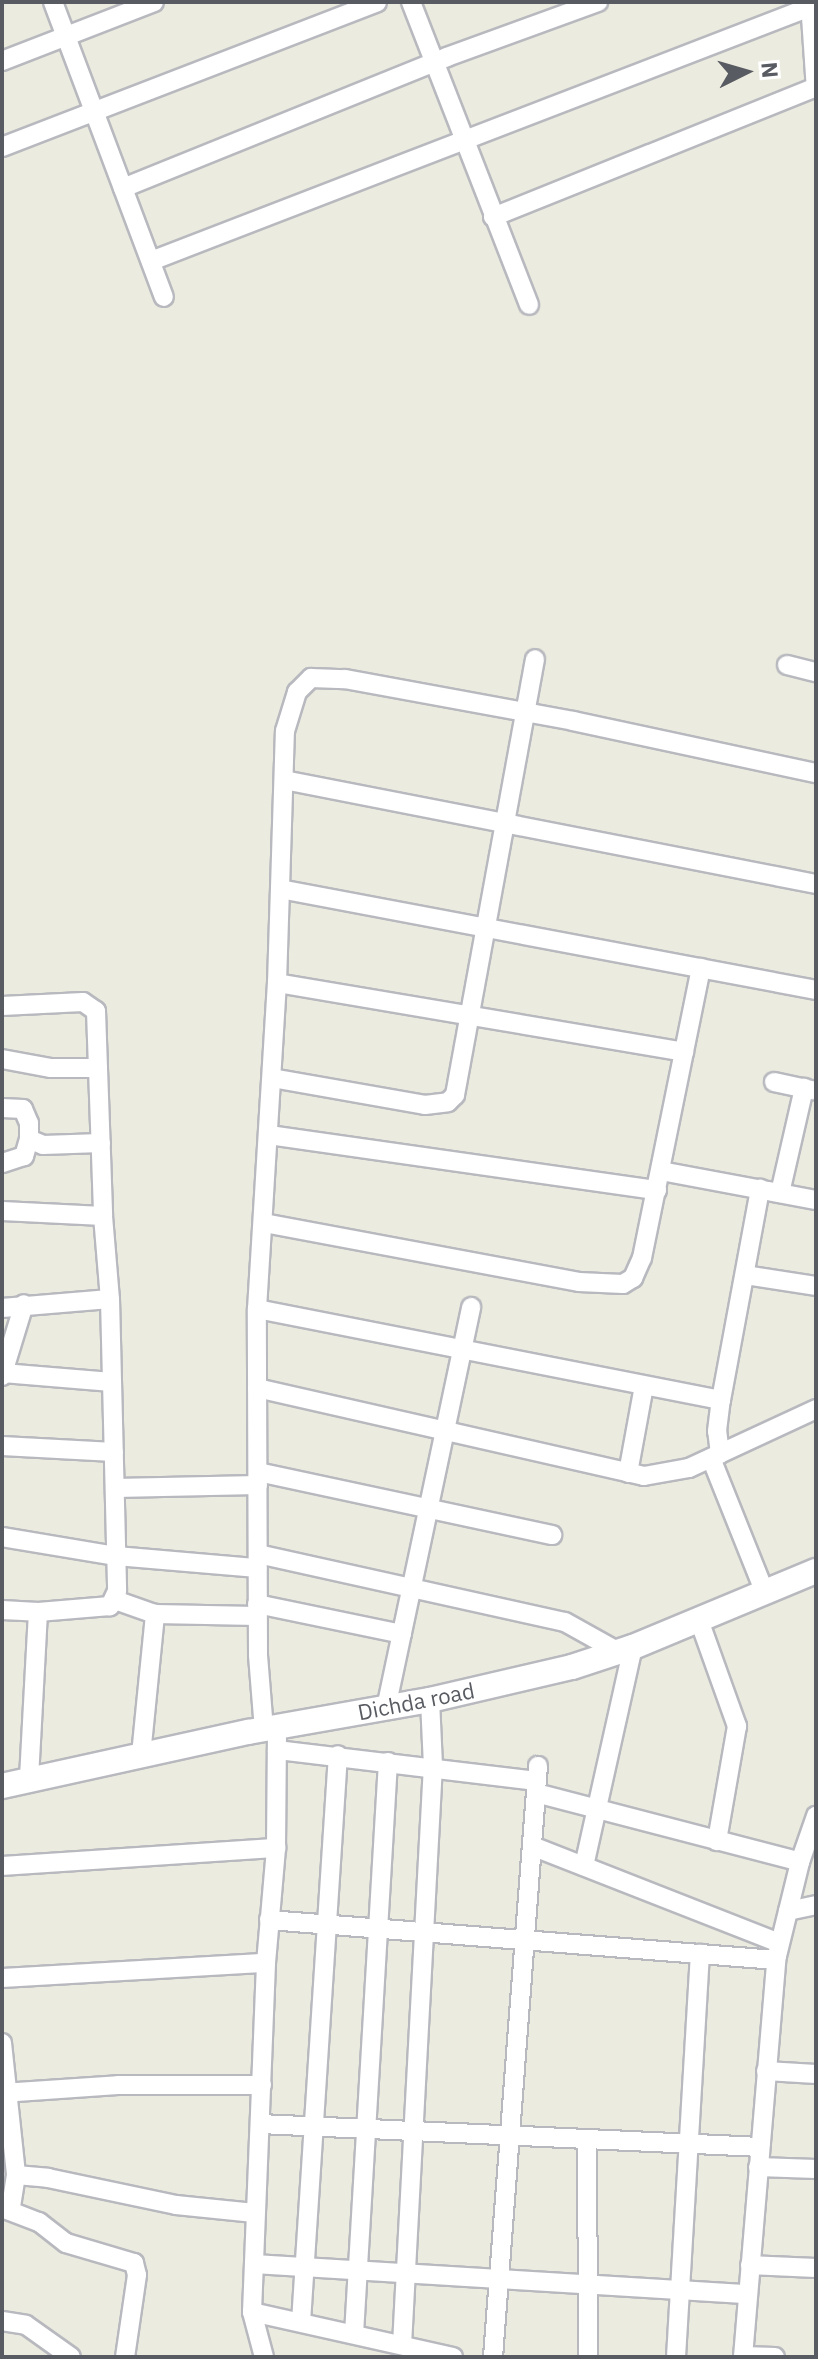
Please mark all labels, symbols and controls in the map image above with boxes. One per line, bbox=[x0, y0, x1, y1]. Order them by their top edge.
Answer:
north arrow bbox=[706, 32, 786, 112]
text: N bbox=[755, 61, 786, 79]
street label: Dichda road bbox=[355, 1677, 477, 1725]

